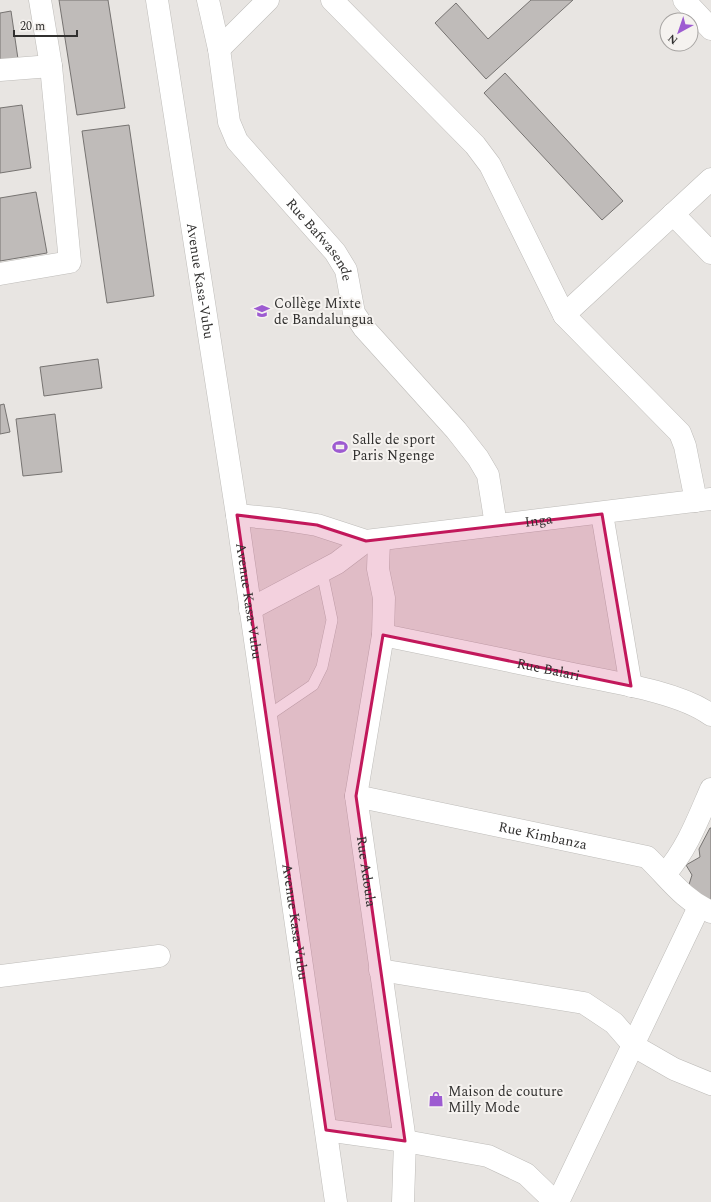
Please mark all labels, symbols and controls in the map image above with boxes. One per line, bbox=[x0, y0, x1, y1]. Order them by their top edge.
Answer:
scale bar bbox=[14, 12, 77, 38]
north arrow bbox=[659, 12, 699, 52]
text: 20 m bbox=[20, 17, 45, 36]
text: N bbox=[664, 30, 682, 49]
street label: Rue Bafwasende bbox=[281, 194, 358, 283]
street label: Avenue Kasa-Vubu bbox=[181, 221, 220, 340]
place label: Collège Mixte de Bandalungua bbox=[274, 293, 373, 330]
school or university icon: Collège Mixte de Bandalungua bbox=[253, 302, 271, 320]
place label: Salle de sport Paris Ngenge bbox=[352, 429, 435, 466]
sports icon: Salle de sport Paris Ngenge bbox=[331, 438, 349, 456]
street label: Inga bbox=[523, 508, 554, 533]
street label: Avenue Kasa-Vubu bbox=[230, 541, 268, 661]
street label: Rue Balari bbox=[515, 653, 582, 686]
street label: Rue Kimbanza bbox=[497, 816, 589, 855]
street label: Rue Adoula bbox=[351, 834, 382, 909]
street label: Avenue Kasa-Vubu bbox=[276, 862, 314, 981]
place label: Maison de couture Milly Mode bbox=[448, 1081, 563, 1118]
shop icon: Maison de couture Milly Mode bbox=[427, 1090, 445, 1108]

